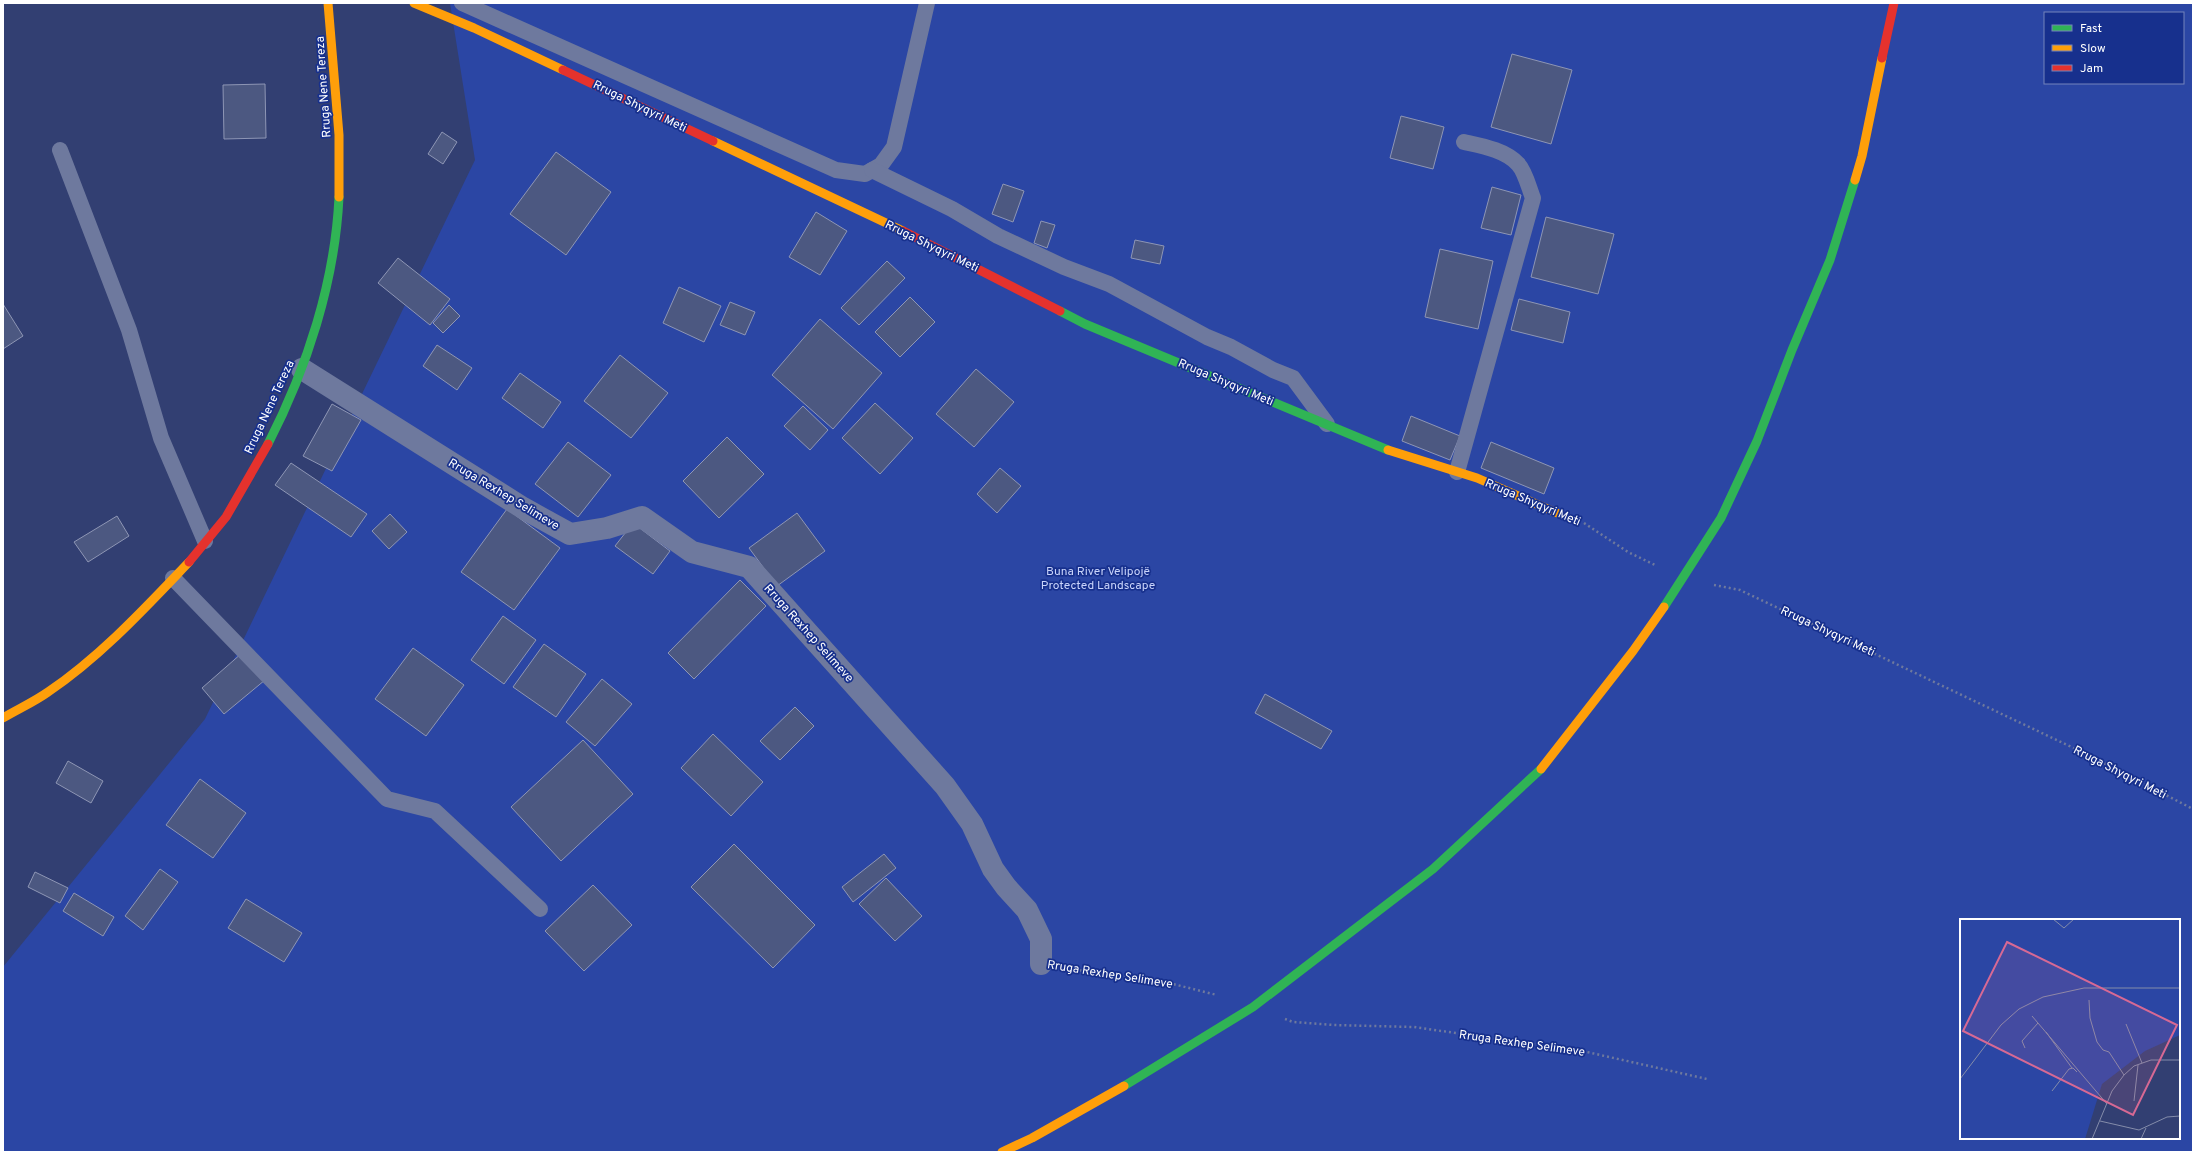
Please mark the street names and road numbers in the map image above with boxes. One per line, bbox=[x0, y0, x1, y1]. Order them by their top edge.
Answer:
street label: Rruga Nene Tereza bbox=[312, 36, 336, 138]
street label: Rruga Shyqyri Meti bbox=[590, 77, 689, 137]
street label: Rruga Shyqyri Meti bbox=[882, 217, 981, 277]
street label: Rruga Shyqyri Meti bbox=[1175, 356, 1276, 410]
street label: Rruga Nene Tereza bbox=[241, 358, 299, 457]
street label: Rruga Rexhep Selimeve bbox=[445, 455, 562, 534]
street label: Rruga Shyqyri Meti bbox=[1482, 476, 1583, 530]
street label: Rruga Rexhep Selimeve bbox=[760, 581, 857, 686]
street label: Rruga Shyqyri Meti bbox=[1778, 603, 1877, 661]
street label: Rruga Shyqyri Meti bbox=[2070, 742, 2169, 803]
street label: Rruga Rexhep Selimeve bbox=[1046, 957, 1174, 993]
street label: Rruga Rexhep Selimeve bbox=[1458, 1027, 1586, 1061]

